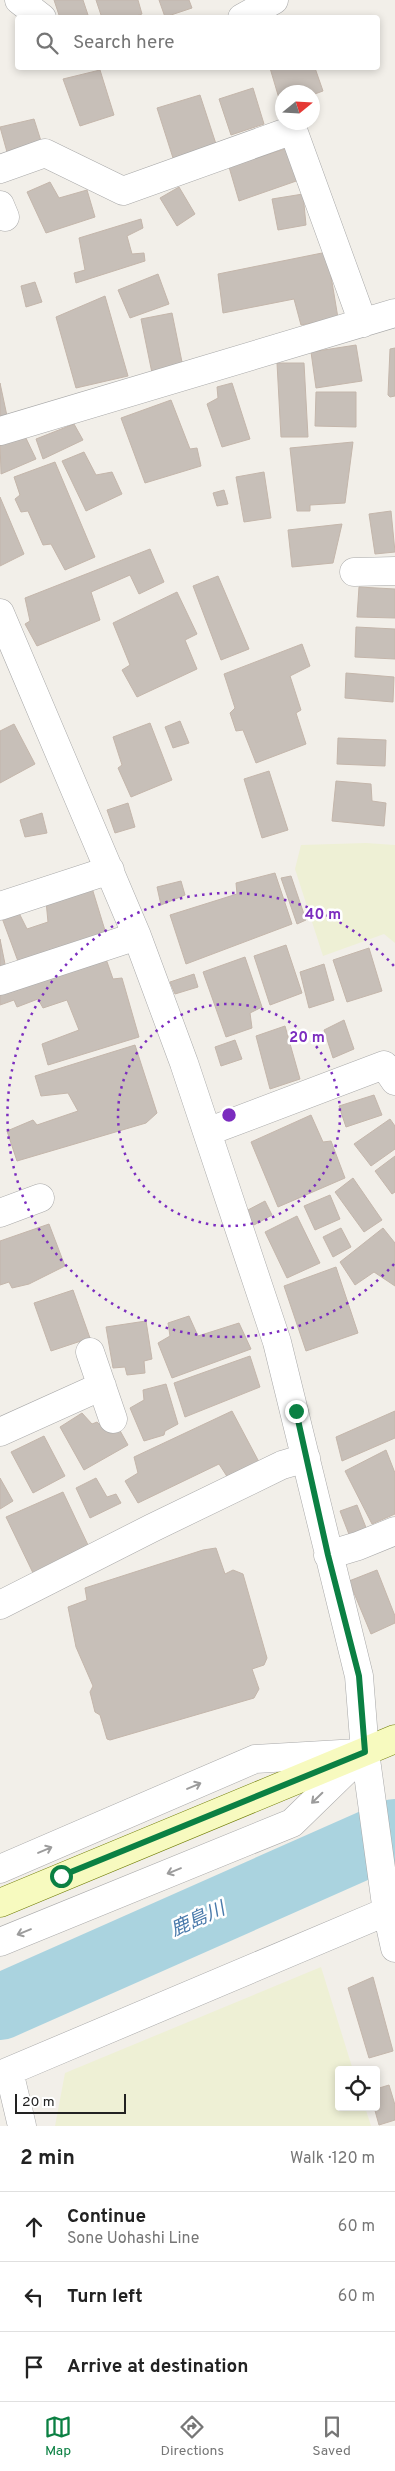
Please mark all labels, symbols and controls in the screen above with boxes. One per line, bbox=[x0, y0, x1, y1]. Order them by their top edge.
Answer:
search box bbox=[15, 15, 380, 70]
icon: search bbox=[33, 29, 61, 57]
text: Search here bbox=[73, 31, 175, 55]
north arrow bbox=[275, 85, 320, 130]
text: 40 m bbox=[305, 906, 341, 925]
text: 20 m bbox=[289, 1029, 325, 1048]
centre of rings bbox=[220, 1106, 238, 1124]
route end bbox=[285, 1400, 308, 1423]
one-way arrow bbox=[186, 1780, 201, 1790]
one-way arrow bbox=[311, 1792, 323, 1804]
one-way arrow bbox=[37, 1844, 52, 1854]
route start bbox=[50, 1865, 73, 1888]
one-way arrow bbox=[167, 1867, 182, 1876]
water label: 鹿島川 bbox=[167, 1897, 231, 1943]
one-way arrow bbox=[17, 1928, 32, 1938]
map controls bbox=[335, 2066, 380, 2111]
button: locate bbox=[335, 2066, 380, 2111]
scale bar bbox=[15, 2091, 126, 2114]
text: 20 m bbox=[22, 2094, 55, 2111]
text: 2 min bbox=[20, 2145, 75, 2172]
text: Walk · 120 m bbox=[290, 2149, 375, 2169]
text: Continue bbox=[67, 2205, 146, 2229]
icon: ahead bbox=[20, 2213, 48, 2241]
text: 60 m bbox=[338, 2217, 375, 2237]
text: Sone Uohashi Line bbox=[67, 2229, 199, 2249]
icon: left bbox=[20, 2283, 48, 2311]
text: Turn left bbox=[67, 2285, 143, 2309]
text: 60 m bbox=[338, 2287, 375, 2307]
icon: arrive bbox=[20, 2353, 48, 2381]
text: Arrive at destination bbox=[67, 2355, 248, 2379]
tab: Map bbox=[44, 2413, 72, 2460]
tab: Directions bbox=[160, 2413, 224, 2460]
tab: Saved bbox=[312, 2413, 351, 2460]

